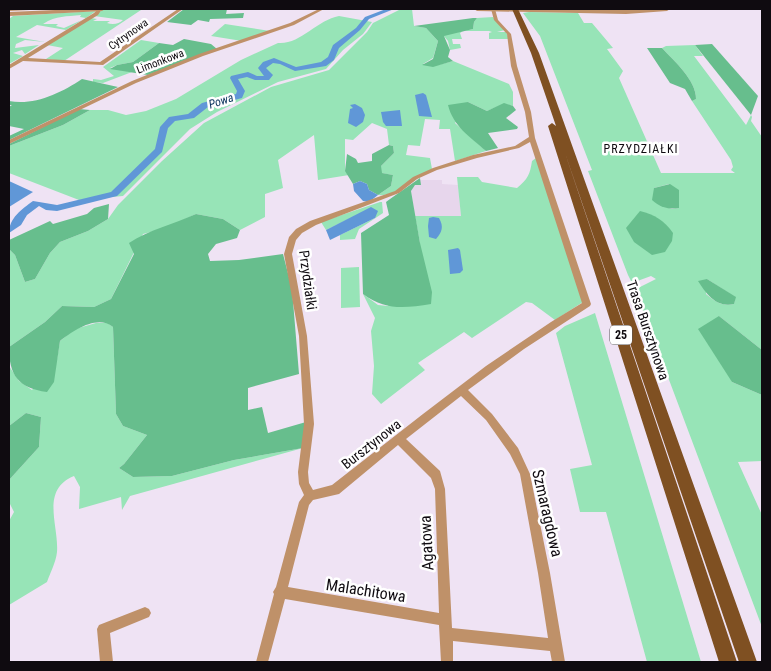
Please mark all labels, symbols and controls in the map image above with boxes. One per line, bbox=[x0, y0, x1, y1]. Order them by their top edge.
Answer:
street label: Cytrynowa bbox=[106, 16, 151, 53]
street label: Limonkowa bbox=[135, 46, 186, 76]
water label: Powa bbox=[207, 90, 235, 112]
district label: PRZYDZIAŁKI bbox=[604, 142, 678, 156]
street label: Przydziałki bbox=[296, 249, 320, 311]
street label: Trasa Bursztynowa bbox=[623, 278, 673, 382]
road number: 25 bbox=[610, 326, 632, 344]
street label: Bursztynowa bbox=[338, 416, 404, 472]
street label: Szmaragdowa bbox=[528, 468, 567, 559]
street label: Agatowa bbox=[416, 515, 437, 571]
street label: Malachitowa bbox=[325, 575, 407, 606]

